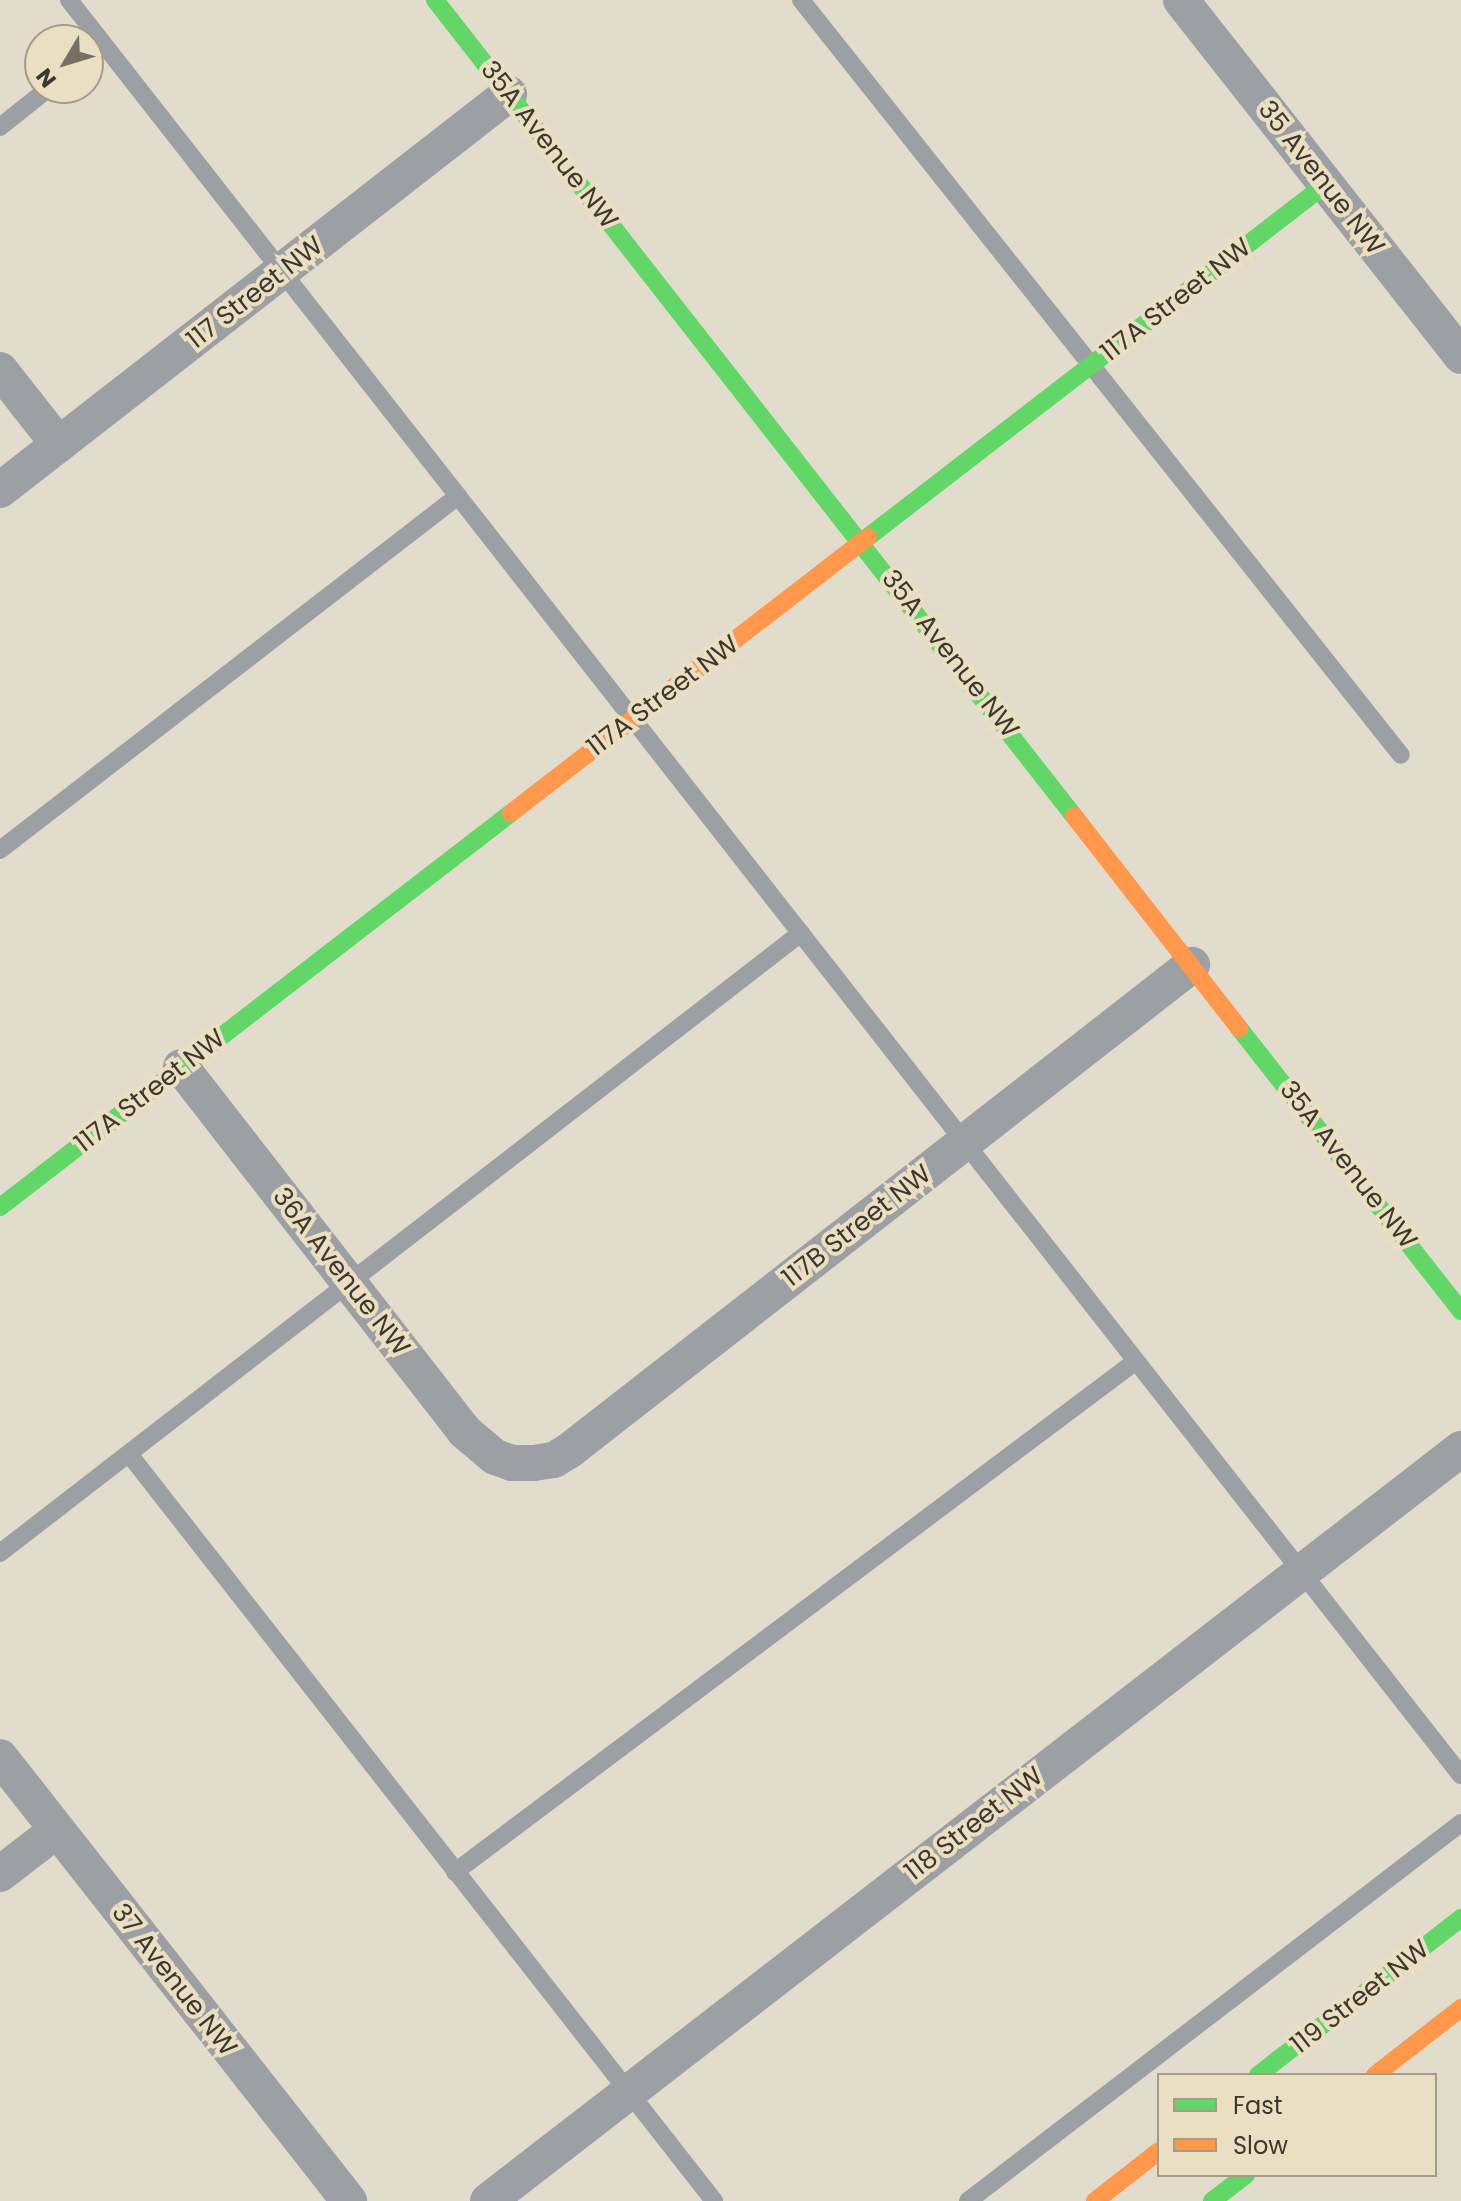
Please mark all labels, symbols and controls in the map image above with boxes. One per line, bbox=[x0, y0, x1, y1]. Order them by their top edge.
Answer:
north arrow bbox=[24, 24, 104, 104]
street label: 35A Avenue NW bbox=[474, 55, 624, 235]
text: N bbox=[29, 62, 64, 94]
street label: 35 Avenue NW bbox=[1251, 95, 1391, 261]
street label: 117 Street NW bbox=[181, 230, 329, 356]
street label: 117A Street NW bbox=[1095, 232, 1257, 368]
street label: 35A Avenue NW bbox=[875, 564, 1025, 744]
street label: 117A Street NW bbox=[581, 629, 745, 763]
street label: 117A Street NW bbox=[69, 1023, 231, 1159]
street label: 35A Avenue NW bbox=[1273, 1075, 1423, 1255]
street label: 117B Street NW bbox=[776, 1158, 938, 1294]
street label: 36A Avenue NW bbox=[266, 1182, 416, 1362]
street label: 118 Street NW bbox=[899, 1760, 1049, 1888]
street label: 37 Avenue NW bbox=[105, 1898, 243, 2062]
street label: 119 Street NW bbox=[1285, 1933, 1435, 2061]
legend bbox=[1157, 2073, 1437, 2177]
text: Fast bbox=[1233, 2089, 1283, 2122]
text: Slow bbox=[1233, 2129, 1288, 2162]

